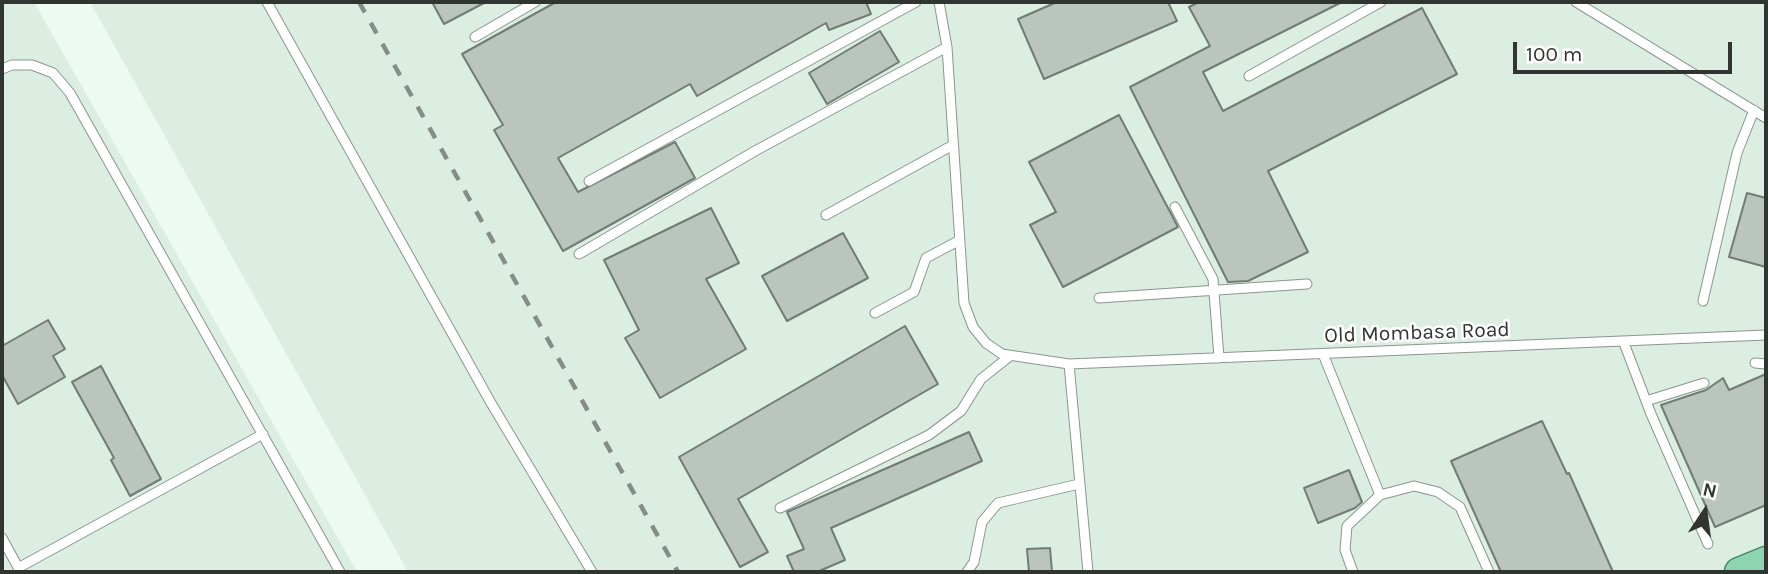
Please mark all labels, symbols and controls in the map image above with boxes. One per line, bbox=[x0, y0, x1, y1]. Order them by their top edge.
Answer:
scale bar bbox=[1516, 28, 1735, 72]
text: 100 m bbox=[1526, 42, 1583, 66]
street label: Old Mombasa Road bbox=[1324, 317, 1510, 349]
north arrow bbox=[1670, 476, 1740, 546]
text: N bbox=[1701, 478, 1719, 503]

